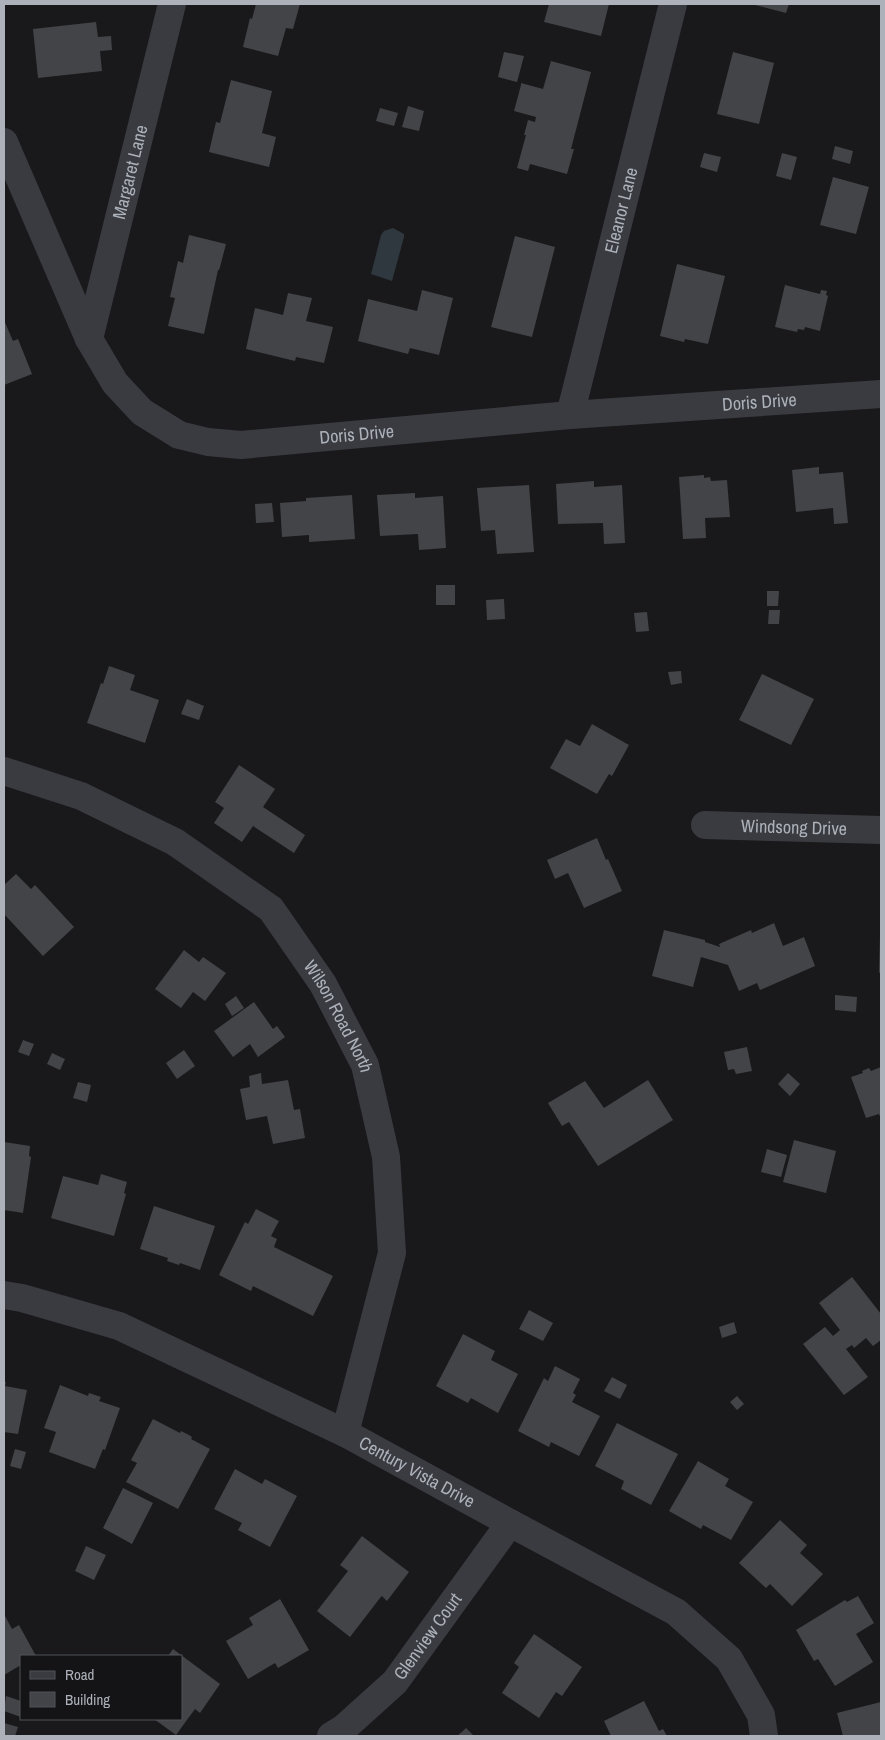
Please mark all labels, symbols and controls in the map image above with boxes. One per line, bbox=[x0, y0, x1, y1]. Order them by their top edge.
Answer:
street label: Margaret Lane bbox=[106, 122, 154, 222]
street label: Eleanor Lane bbox=[598, 165, 644, 256]
street label: Doris Drive bbox=[721, 387, 797, 417]
street label: Doris Drive bbox=[318, 418, 395, 450]
street label: Windsong Drive bbox=[741, 813, 847, 841]
street label: Wilson Road North bbox=[298, 955, 379, 1075]
street label: Century Vista Drive bbox=[355, 1430, 479, 1513]
street label: Glenview Court bbox=[387, 1588, 467, 1685]
legend bbox=[20, 1655, 182, 1720]
text: Road bbox=[65, 1664, 94, 1685]
text: Building bbox=[65, 1689, 110, 1710]

